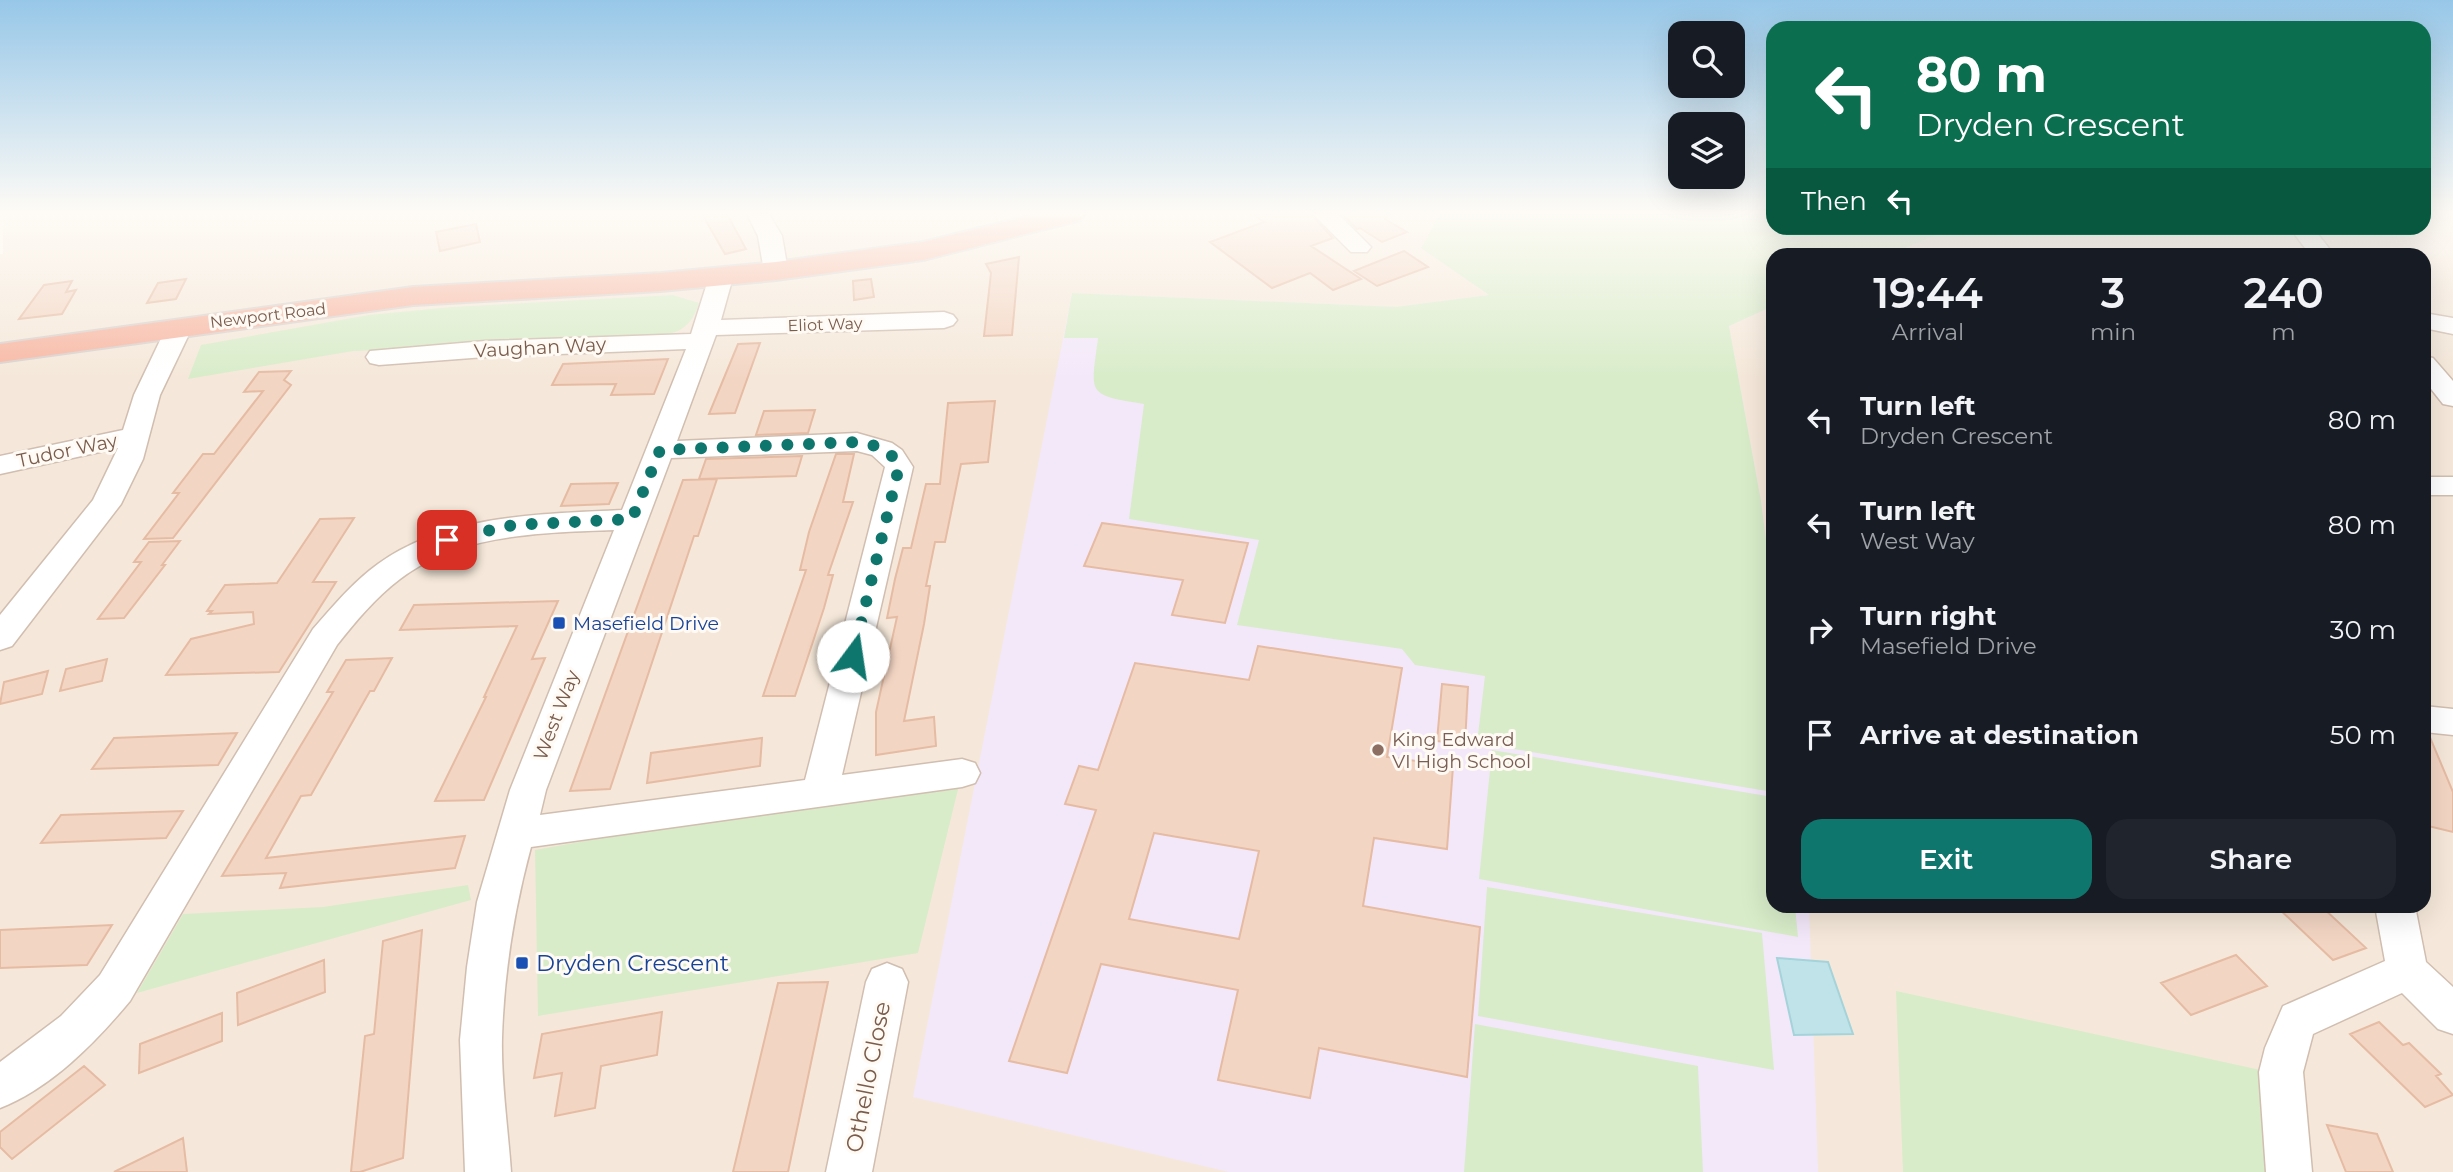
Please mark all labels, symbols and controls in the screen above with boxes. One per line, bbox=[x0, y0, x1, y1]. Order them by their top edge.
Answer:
map controls bbox=[1668, 21, 1745, 189]
button: search bbox=[1668, 21, 1745, 98]
text: 80 m bbox=[1916, 45, 2047, 104]
icon: left bbox=[1801, 49, 1892, 140]
text: Dryden Crescent bbox=[1916, 105, 2185, 144]
button: layers bbox=[1668, 112, 1745, 189]
icon: left bbox=[1881, 182, 1919, 220]
text: Then bbox=[1801, 185, 1867, 217]
text: 19:44 bbox=[1873, 267, 1983, 319]
text: 3 bbox=[2101, 267, 2125, 319]
text: 240 bbox=[2243, 267, 2324, 319]
street label: Newport Road bbox=[209, 299, 327, 332]
street label: Eliot Way bbox=[787, 314, 863, 335]
text: Arrival bbox=[1892, 318, 1964, 346]
text: min bbox=[2090, 318, 2136, 346]
text: m bbox=[2271, 318, 2296, 346]
street label: Vaughan Way bbox=[473, 333, 607, 362]
text: Turn left bbox=[1860, 390, 1976, 422]
icon: left bbox=[1801, 401, 1839, 439]
text: 80 m bbox=[2328, 404, 2396, 436]
text: Dryden Crescent bbox=[1860, 422, 2053, 450]
street label: Tudor Way bbox=[15, 428, 120, 472]
text: Turn left bbox=[1860, 495, 1976, 527]
icon: left bbox=[1801, 506, 1839, 544]
text: 80 m bbox=[2328, 509, 2396, 541]
pin bbox=[417, 510, 477, 570]
icon: arrive bbox=[428, 521, 466, 559]
text: West Way bbox=[1860, 527, 1975, 555]
text: Turn right bbox=[1860, 600, 1996, 632]
icon: right bbox=[1801, 611, 1839, 649]
place label: Masefield Drive bbox=[573, 612, 719, 635]
text: 30 m bbox=[2330, 614, 2396, 646]
marker: Masefield Drive bbox=[551, 615, 567, 631]
position arrow bbox=[816, 619, 890, 693]
text: Masefield Drive bbox=[1860, 632, 2037, 660]
street label: West Way bbox=[529, 666, 584, 764]
icon: arrive bbox=[1801, 716, 1839, 754]
text: Arrive at destination bbox=[1860, 719, 2139, 751]
text: 50 m bbox=[2330, 719, 2396, 751]
place label: King Edward VI High School bbox=[1392, 728, 1531, 773]
marker: King Edward VI High School bbox=[1370, 742, 1386, 758]
button: Exit bbox=[1801, 819, 2092, 899]
button: Share bbox=[2106, 819, 2396, 899]
place label: Dryden Crescent bbox=[536, 949, 729, 977]
marker: Dryden Crescent bbox=[514, 955, 530, 971]
street label: Othello Close bbox=[840, 999, 896, 1155]

